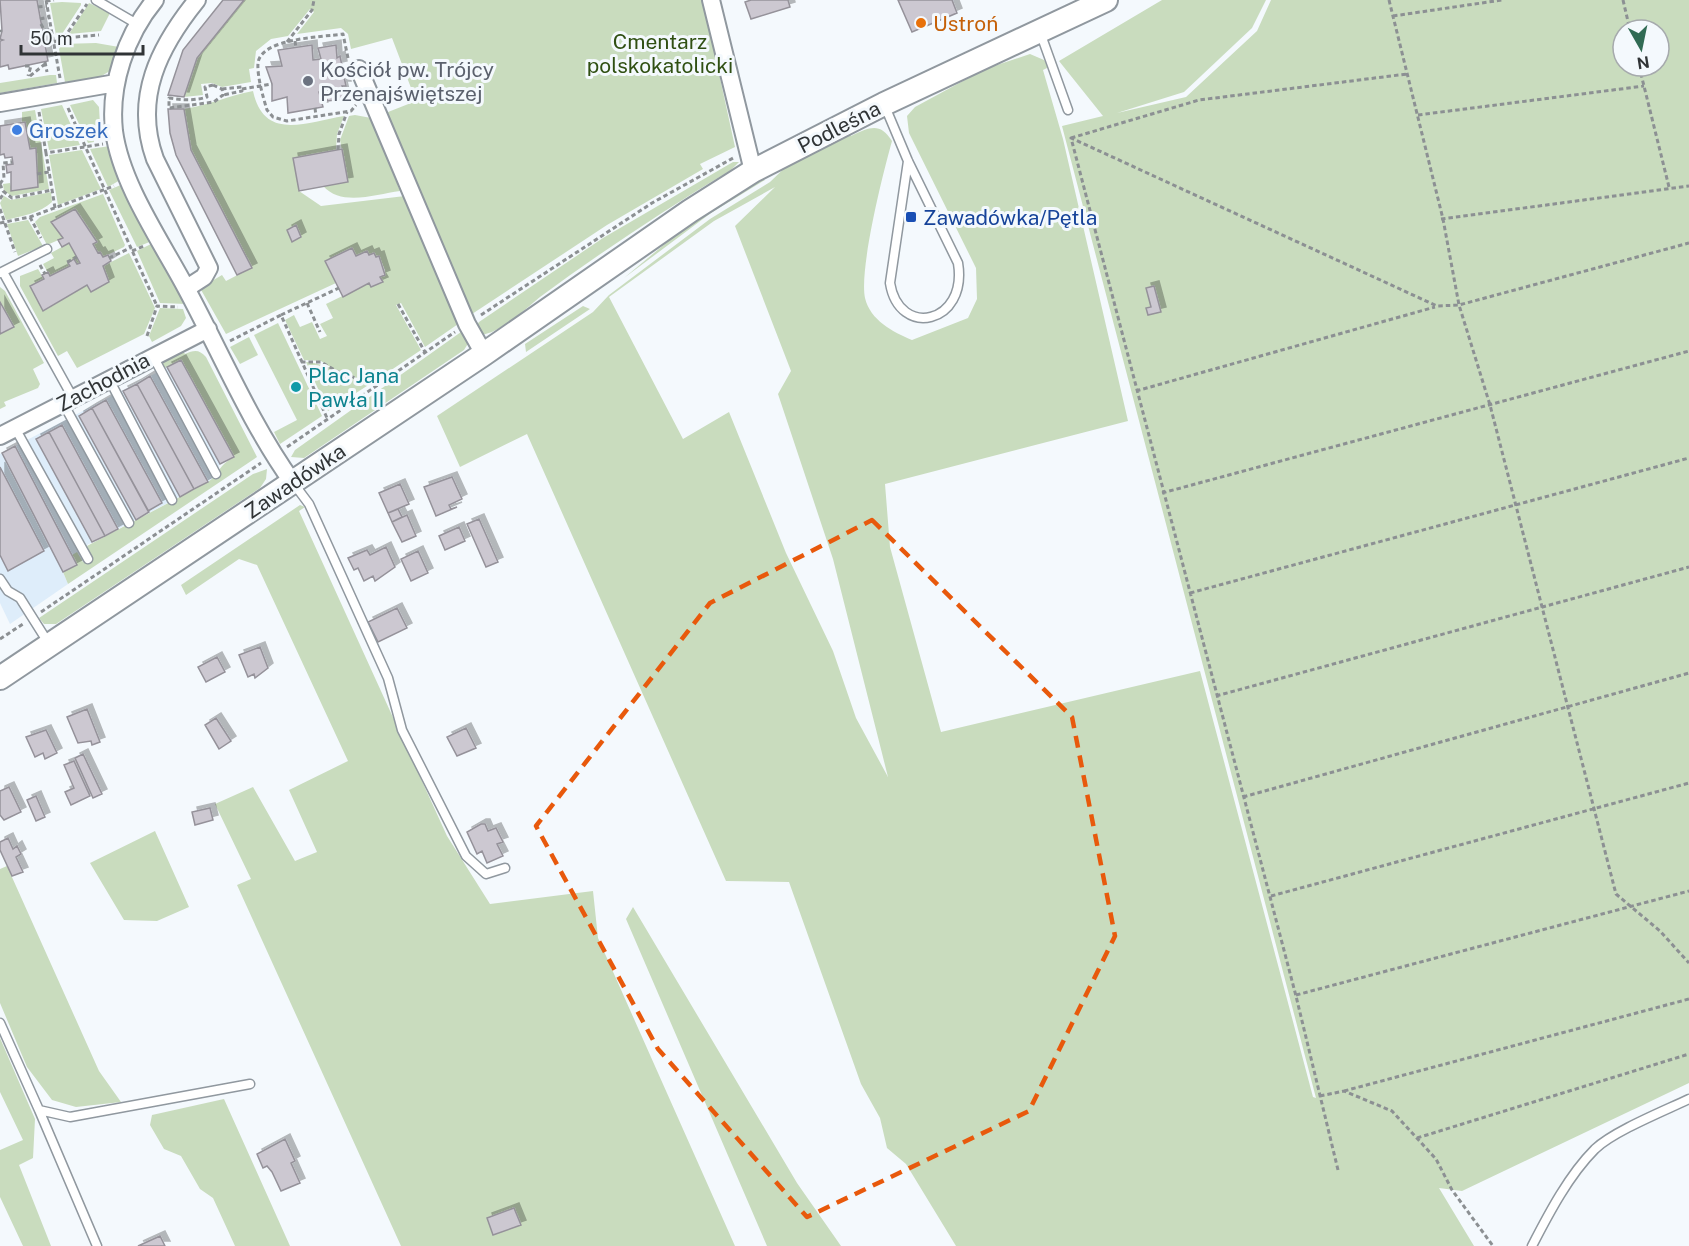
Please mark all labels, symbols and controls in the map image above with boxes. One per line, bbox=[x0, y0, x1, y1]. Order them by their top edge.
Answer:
place label: Ustroń bbox=[933, 11, 998, 36]
marker: Ustroń bbox=[914, 16, 928, 30]
scale bar bbox=[21, 18, 142, 56]
north arrow bbox=[1611, 18, 1671, 78]
text: 50 m bbox=[30, 28, 73, 49]
park label: Cmentarz polskokatolicki bbox=[587, 29, 733, 78]
text: N bbox=[1636, 52, 1651, 73]
place label: Kościół pw. Trójcy Przenajświętszej bbox=[320, 57, 494, 106]
marker: Kościół pw. Trójcy Przenajświętszej bbox=[301, 74, 315, 88]
street label: Podleśna bbox=[793, 95, 885, 159]
place label: Groszek bbox=[29, 118, 109, 143]
marker: Groszek bbox=[10, 123, 24, 137]
place label: Zawadówka/Pętla bbox=[923, 205, 1097, 230]
marker: Zawadówka/Pętla bbox=[904, 210, 918, 224]
street label: Zachodnia bbox=[52, 347, 154, 417]
place label: Plac Jana Pawła II bbox=[308, 363, 399, 412]
marker: Plac Jana Pawła II bbox=[289, 380, 303, 394]
street label: Zawadówka bbox=[240, 438, 350, 524]

